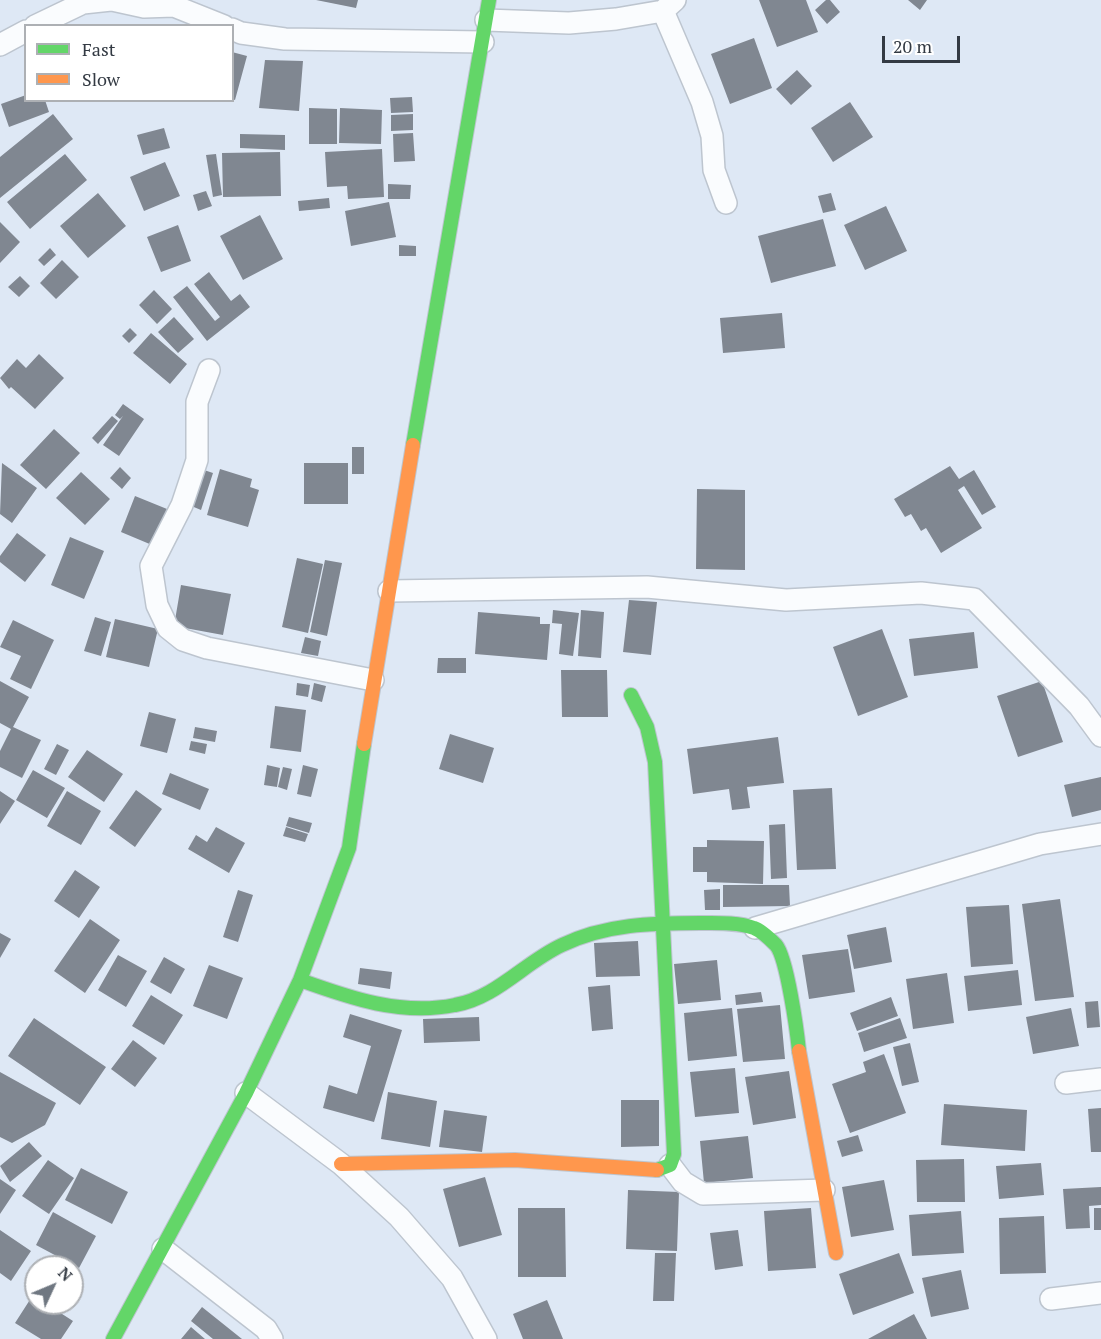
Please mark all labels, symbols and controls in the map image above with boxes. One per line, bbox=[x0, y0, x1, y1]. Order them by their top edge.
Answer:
legend bbox=[24, 24, 234, 102]
scale bar bbox=[885, 24, 963, 62]
text: 20 m bbox=[893, 34, 932, 58]
text: Fast bbox=[82, 37, 115, 61]
text: Slow bbox=[82, 67, 120, 91]
north arrow bbox=[24, 1255, 84, 1315]
text: N bbox=[53, 1262, 78, 1286]

